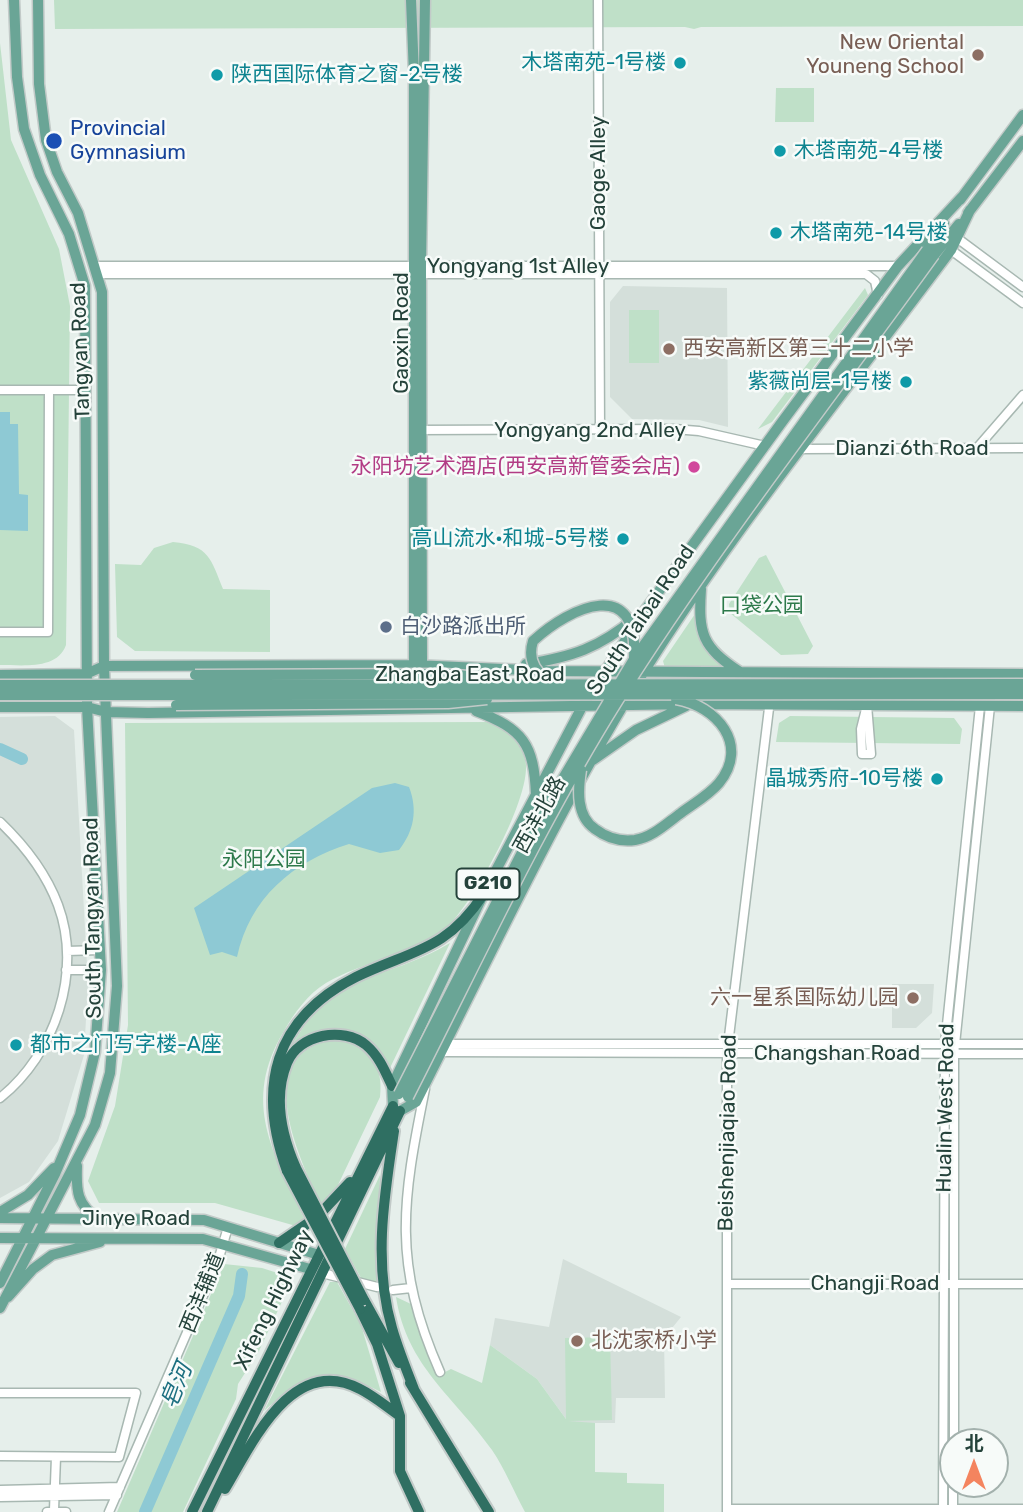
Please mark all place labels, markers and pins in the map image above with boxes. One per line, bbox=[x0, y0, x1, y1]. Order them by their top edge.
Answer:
place label: New Oriental Youneng School bbox=[806, 30, 964, 80]
marker: New Oriental Youneng School bbox=[970, 47, 986, 63]
place label: 木塔南苑-1号楼 bbox=[522, 50, 666, 76]
marker: 木塔南苑-1号楼 bbox=[672, 55, 688, 71]
place label: 陕西国际体育之窗-2号楼 bbox=[231, 62, 463, 88]
marker: 陕西国际体育之窗-2号楼 bbox=[209, 67, 225, 83]
place label: Provincial Gymnasium bbox=[70, 116, 186, 166]
marker: Provincial Gymnasium bbox=[44, 131, 64, 151]
place label: 木塔南苑-4号楼 bbox=[794, 138, 943, 164]
marker: 木塔南苑-4号楼 bbox=[772, 143, 788, 159]
place label: 木塔南苑-14号楼 bbox=[790, 220, 947, 246]
marker: 木塔南苑-14号楼 bbox=[768, 225, 784, 241]
place label: 西安高新区第三十二小学 bbox=[683, 336, 914, 362]
marker: 西安高新区第三十二小学 bbox=[661, 341, 677, 357]
place label: 紫薇尚层-1号楼 bbox=[748, 369, 892, 395]
marker: 紫薇尚层-1号楼 bbox=[898, 374, 914, 390]
place label: 永阳坊艺术酒店(西安高新管委会店) bbox=[351, 454, 680, 480]
marker: 永阳坊艺术酒店(西安高新管委会店) bbox=[686, 459, 702, 475]
place label: 高山流水·和城-5号楼 bbox=[412, 526, 609, 552]
marker: 高山流水·和城-5号楼 bbox=[615, 531, 631, 547]
place label: 白沙路派出所 bbox=[400, 614, 526, 640]
marker: 白沙路派出所 bbox=[378, 619, 394, 635]
place label: 晶城秀府-10号楼 bbox=[765, 766, 923, 792]
marker: 晶城秀府-10号楼 bbox=[929, 771, 945, 787]
place label: 六一星系国际幼儿园 bbox=[710, 985, 899, 1011]
marker: 六一星系国际幼儿园 bbox=[905, 990, 921, 1006]
place label: 都市之门写字楼-A座 bbox=[30, 1032, 222, 1058]
marker: 都市之门写字楼-A座 bbox=[8, 1037, 24, 1053]
place label: 北沈家桥小学 bbox=[591, 1328, 717, 1354]
marker: 北沈家桥小学 bbox=[569, 1333, 585, 1349]

